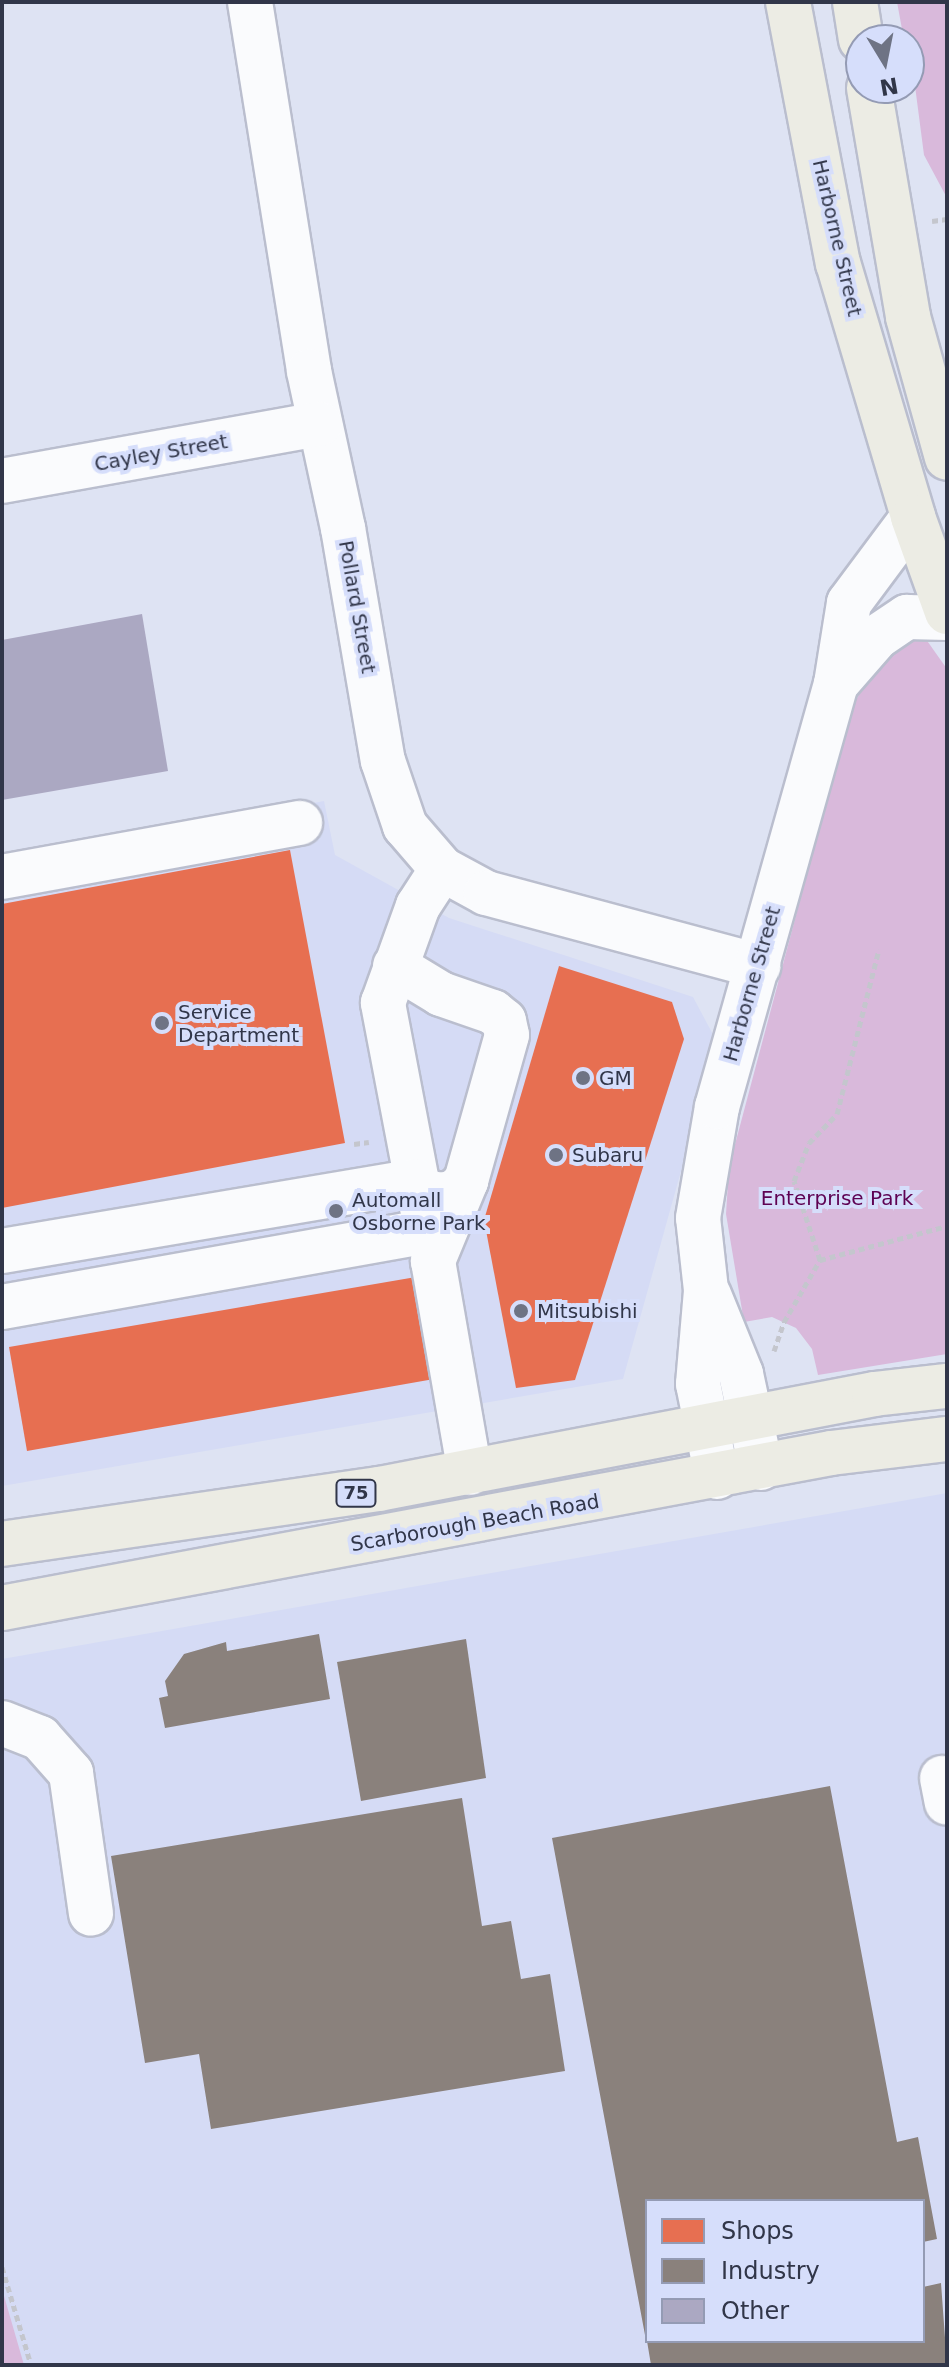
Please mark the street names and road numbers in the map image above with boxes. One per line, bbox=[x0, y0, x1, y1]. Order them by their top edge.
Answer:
street label: Harborne Street bbox=[807, 157, 867, 319]
street label: Cayley Street bbox=[92, 429, 230, 477]
street label: Pollard Street bbox=[333, 539, 381, 675]
street label: Harborne Street bbox=[718, 904, 786, 1064]
road number: 75 bbox=[334, 1479, 378, 1507]
street label: Scarborough Beach Road bbox=[349, 1489, 601, 1557]

